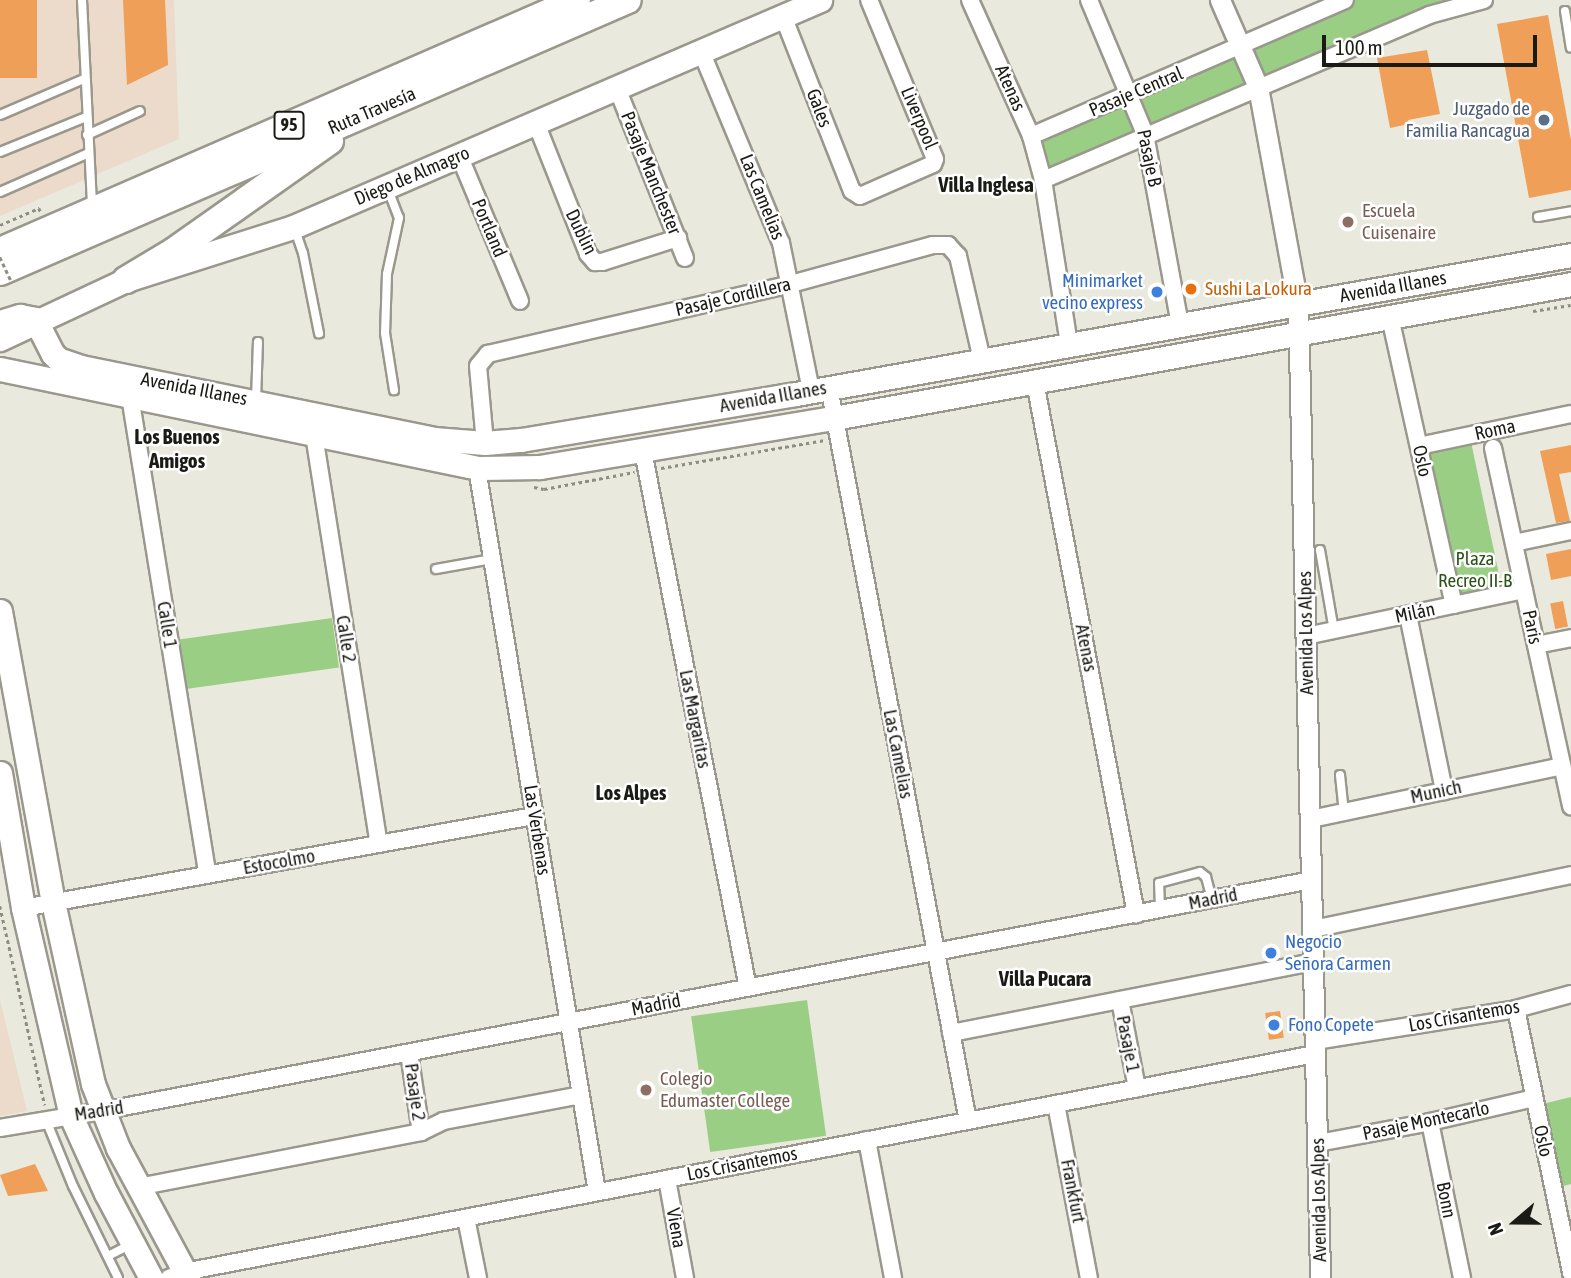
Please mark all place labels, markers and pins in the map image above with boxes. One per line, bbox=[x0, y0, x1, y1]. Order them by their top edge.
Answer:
place label: Juzgado de Familia Rancagua bbox=[1405, 98, 1530, 142]
marker: Juzgado de Familia Rancagua bbox=[1536, 112, 1552, 128]
place label: Escuela Cuisenaire bbox=[1362, 200, 1436, 244]
marker: Escuela Cuisenaire bbox=[1340, 214, 1356, 230]
place label: Minimarket vecino express bbox=[1042, 270, 1143, 314]
place label: Sushi La Lokura bbox=[1205, 278, 1312, 300]
marker: Sushi La Lokura bbox=[1183, 281, 1199, 297]
marker: Minimarket vecino express bbox=[1149, 284, 1165, 300]
place label: Negocio Señora Carmen bbox=[1285, 931, 1391, 975]
marker: Negocio Señora Carmen bbox=[1263, 945, 1279, 961]
place label: Fono Copete bbox=[1288, 1014, 1374, 1036]
marker: Fono Copete bbox=[1266, 1017, 1282, 1033]
place label: Colegio Edumaster College bbox=[660, 1068, 790, 1112]
marker: Colegio Edumaster College bbox=[638, 1082, 654, 1098]

